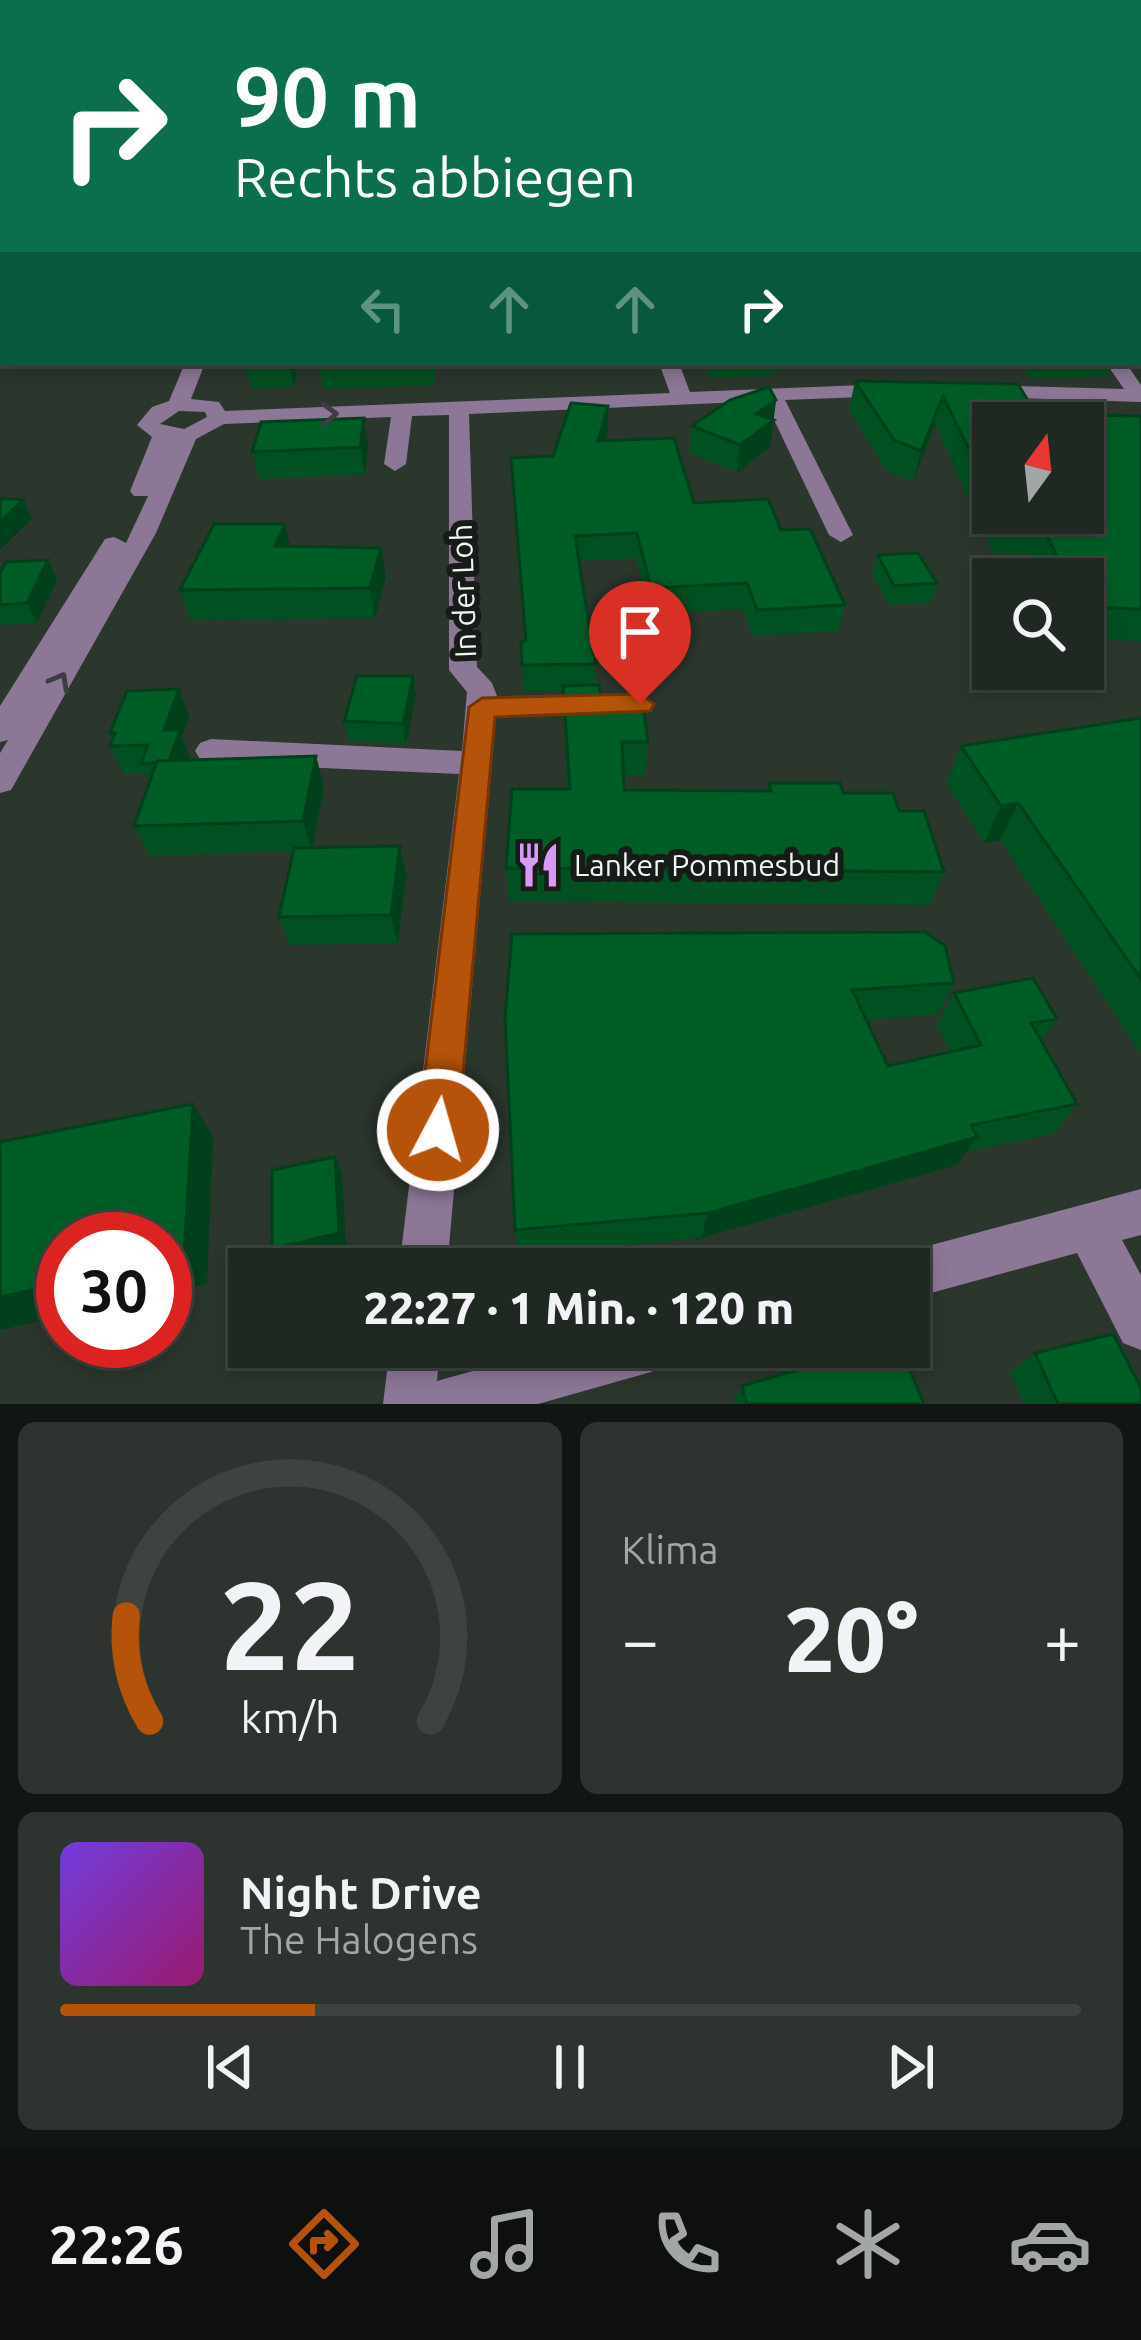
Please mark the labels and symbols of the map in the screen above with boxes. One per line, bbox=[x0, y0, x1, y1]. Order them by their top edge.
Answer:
one-way arrow bbox=[320, 401, 339, 427]
north arrow bbox=[972, 402, 1104, 534]
street label: In der Loh bbox=[444, 523, 482, 659]
pin bbox=[589, 581, 691, 704]
one-way arrow bbox=[46, 672, 69, 693]
restaurant icon: Lanker Pommesbud bbox=[513, 840, 563, 890]
place label: Lanker Pommesbud bbox=[574, 848, 840, 882]
position arrow bbox=[375, 1067, 501, 1193]
speed limit sign: 30 bbox=[36, 1212, 192, 1368]

